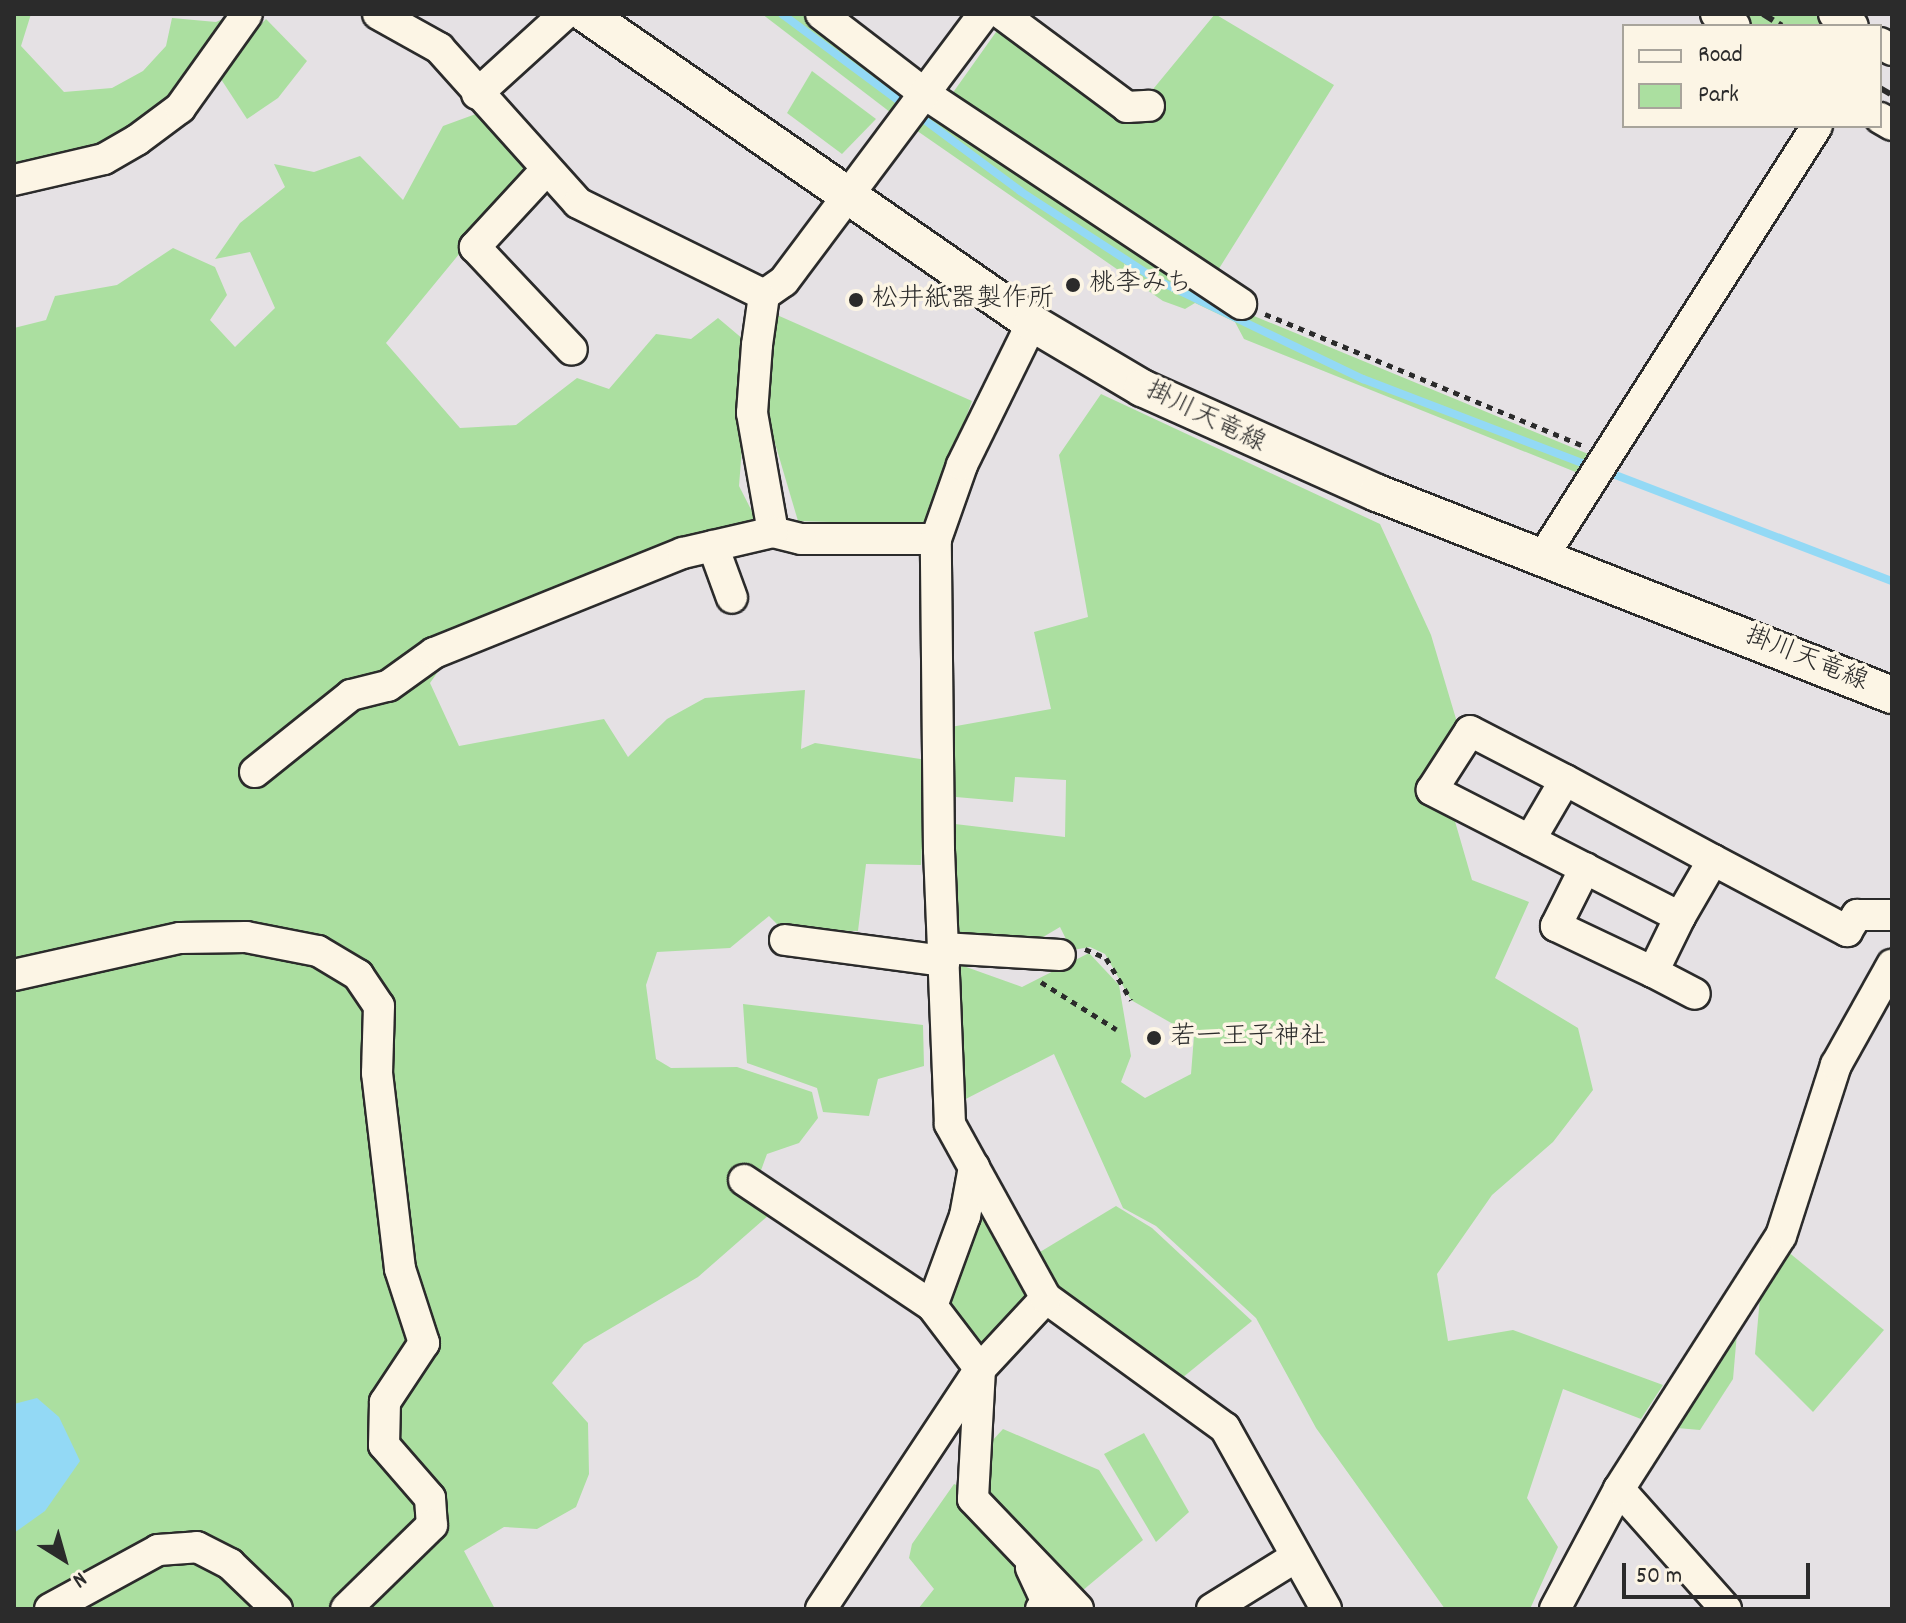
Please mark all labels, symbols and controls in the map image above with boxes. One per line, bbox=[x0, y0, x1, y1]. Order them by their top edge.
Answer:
legend bbox=[1622, 24, 1882, 128]
text: Road bbox=[1698, 39, 1743, 73]
text: Park bbox=[1698, 79, 1739, 113]
place label: 桃李みち bbox=[1089, 269, 1193, 301]
marker: 桃李みち bbox=[1064, 276, 1082, 294]
place label: 松井紙器製作所 bbox=[872, 284, 1054, 316]
marker: 松井紙器製作所 bbox=[847, 291, 865, 309]
street label: 掛川天竜線 bbox=[1140, 375, 1270, 461]
street label: 掛川天竜線 bbox=[1740, 621, 1872, 699]
place label: 若一王子神社 bbox=[1170, 1022, 1326, 1054]
marker: 若一王子神社 bbox=[1145, 1029, 1163, 1047]
north arrow bbox=[24, 1519, 104, 1599]
scale bar bbox=[1626, 1547, 1814, 1597]
text: 50 m bbox=[1636, 1560, 1682, 1594]
text: N bbox=[65, 1563, 92, 1594]

